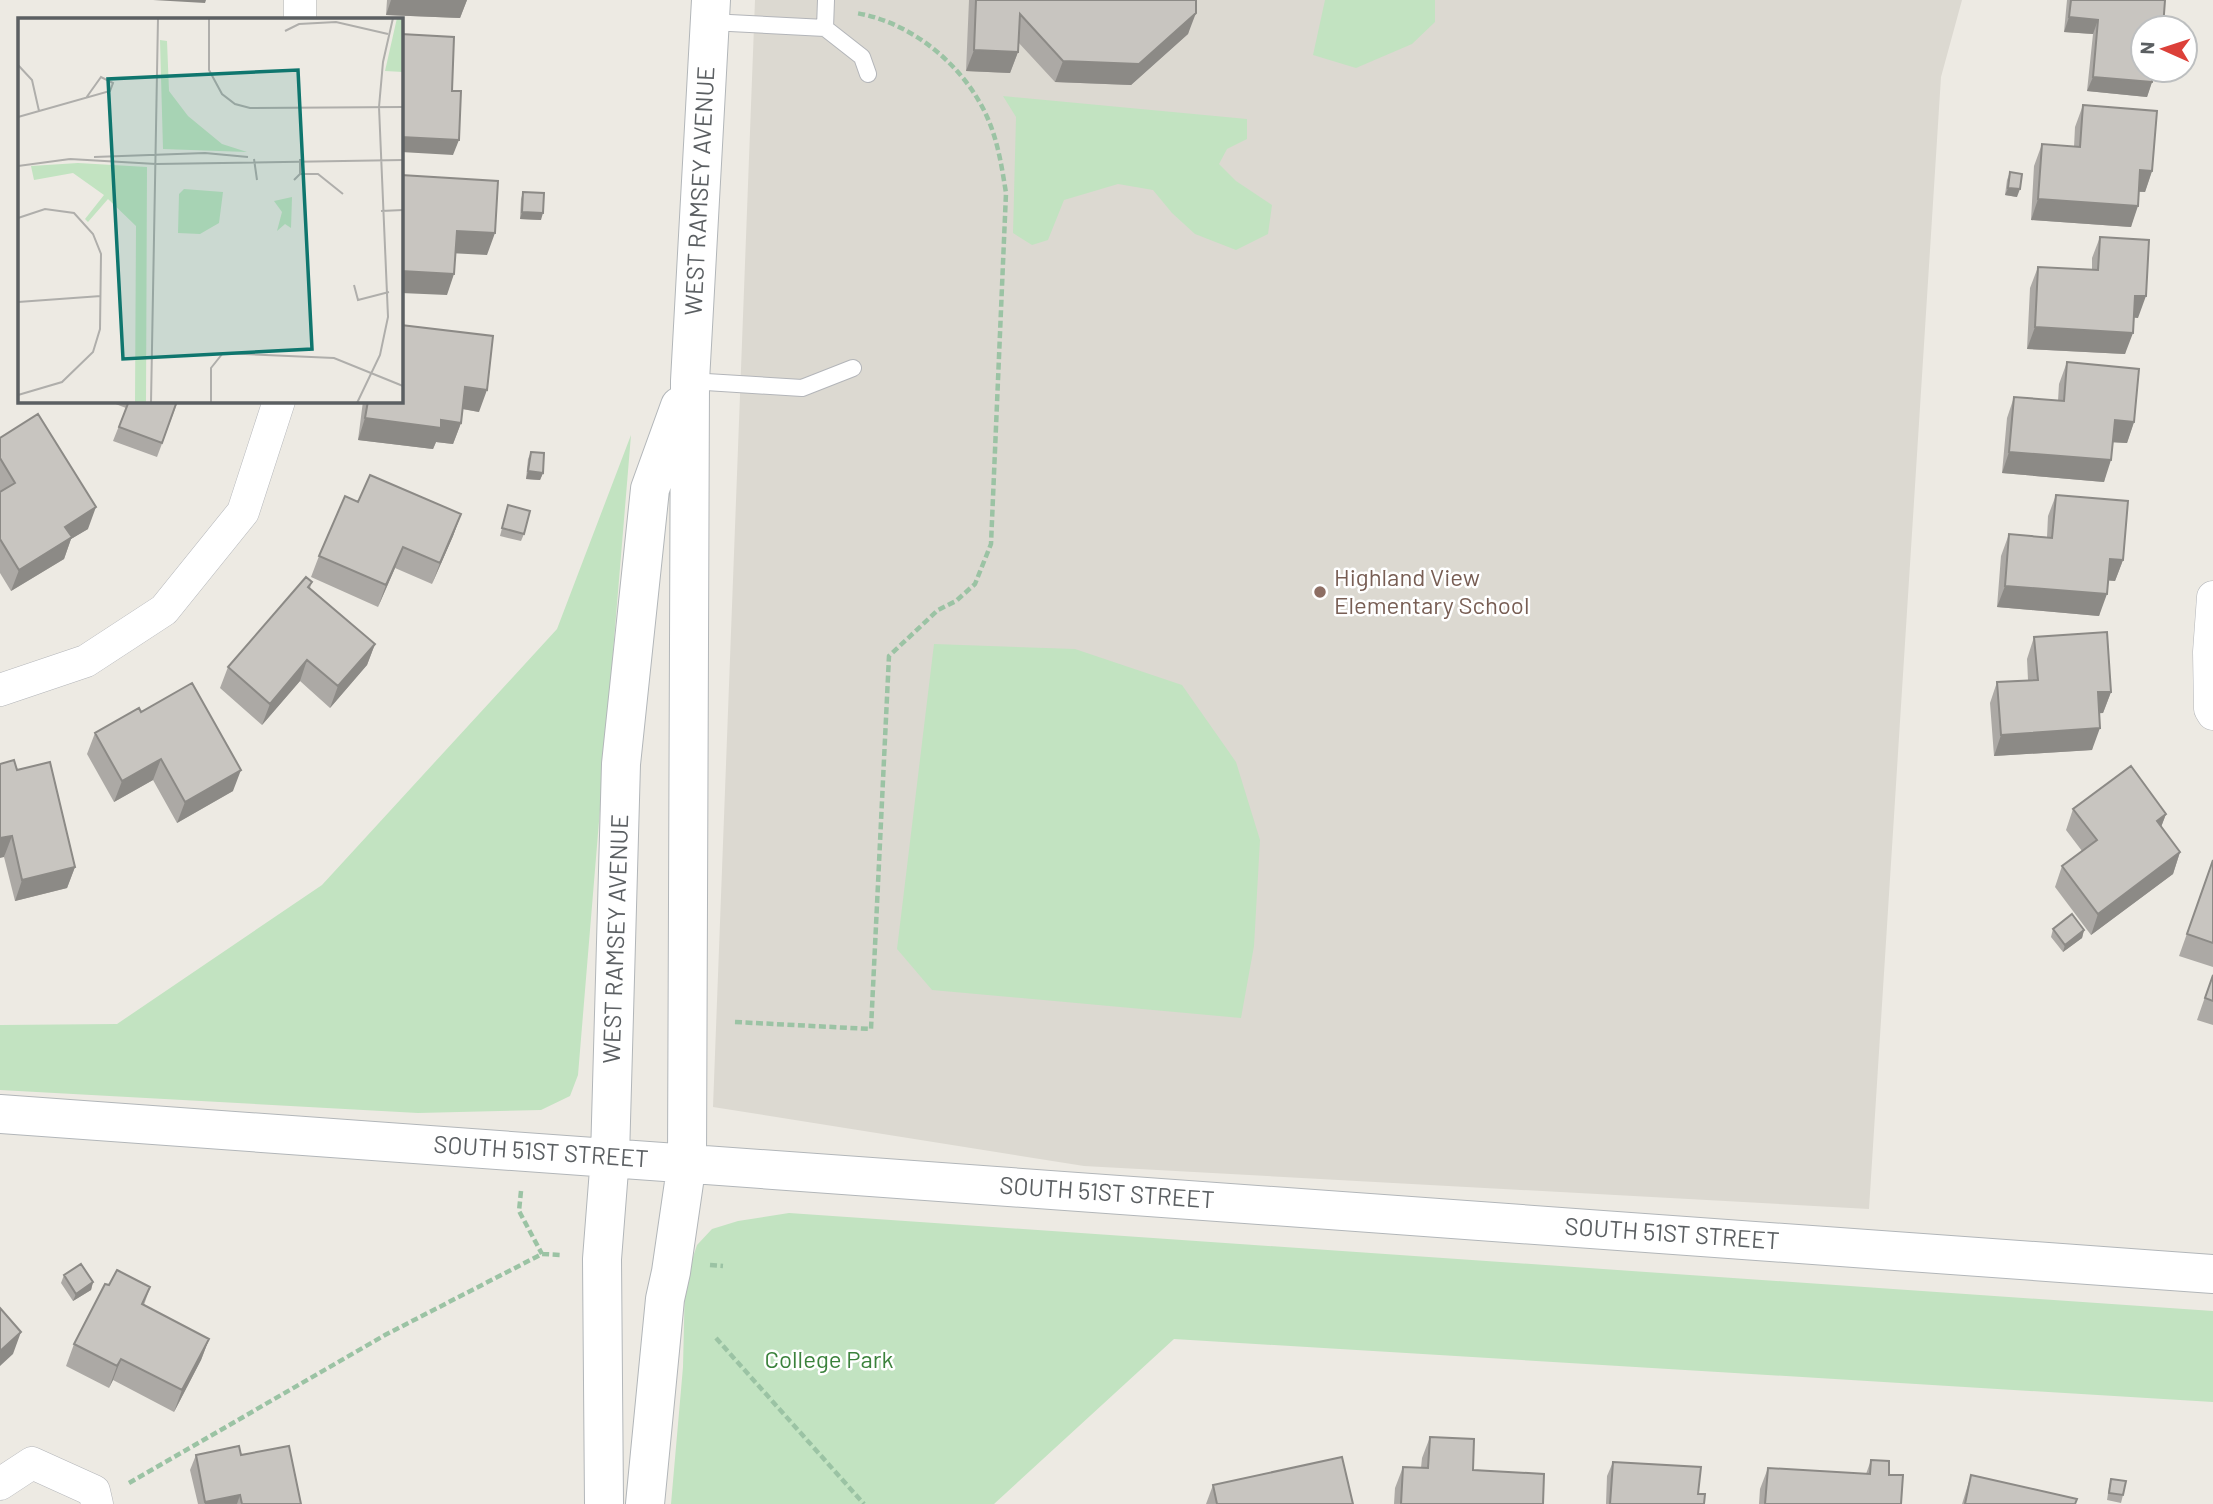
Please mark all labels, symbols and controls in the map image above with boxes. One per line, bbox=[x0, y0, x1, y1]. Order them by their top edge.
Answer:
north arrow bbox=[2129, 14, 2199, 84]
inset map bbox=[18, 18, 402, 402]
text: N bbox=[2135, 41, 2158, 55]
street label: WEST RAMSEY AVENUE bbox=[677, 66, 720, 316]
place label: Highland View Elementary School bbox=[1334, 562, 1529, 619]
marker: Highland View Elementary School bbox=[1312, 584, 1328, 600]
street label: WEST RAMSEY AVENUE bbox=[596, 814, 633, 1064]
street label: SOUTH 51ST STREET bbox=[433, 1129, 649, 1172]
street label: SOUTH 51ST STREET bbox=[999, 1170, 1215, 1213]
street label: SOUTH 51ST STREET bbox=[1564, 1211, 1780, 1254]
park label: College Park bbox=[764, 1344, 894, 1373]

